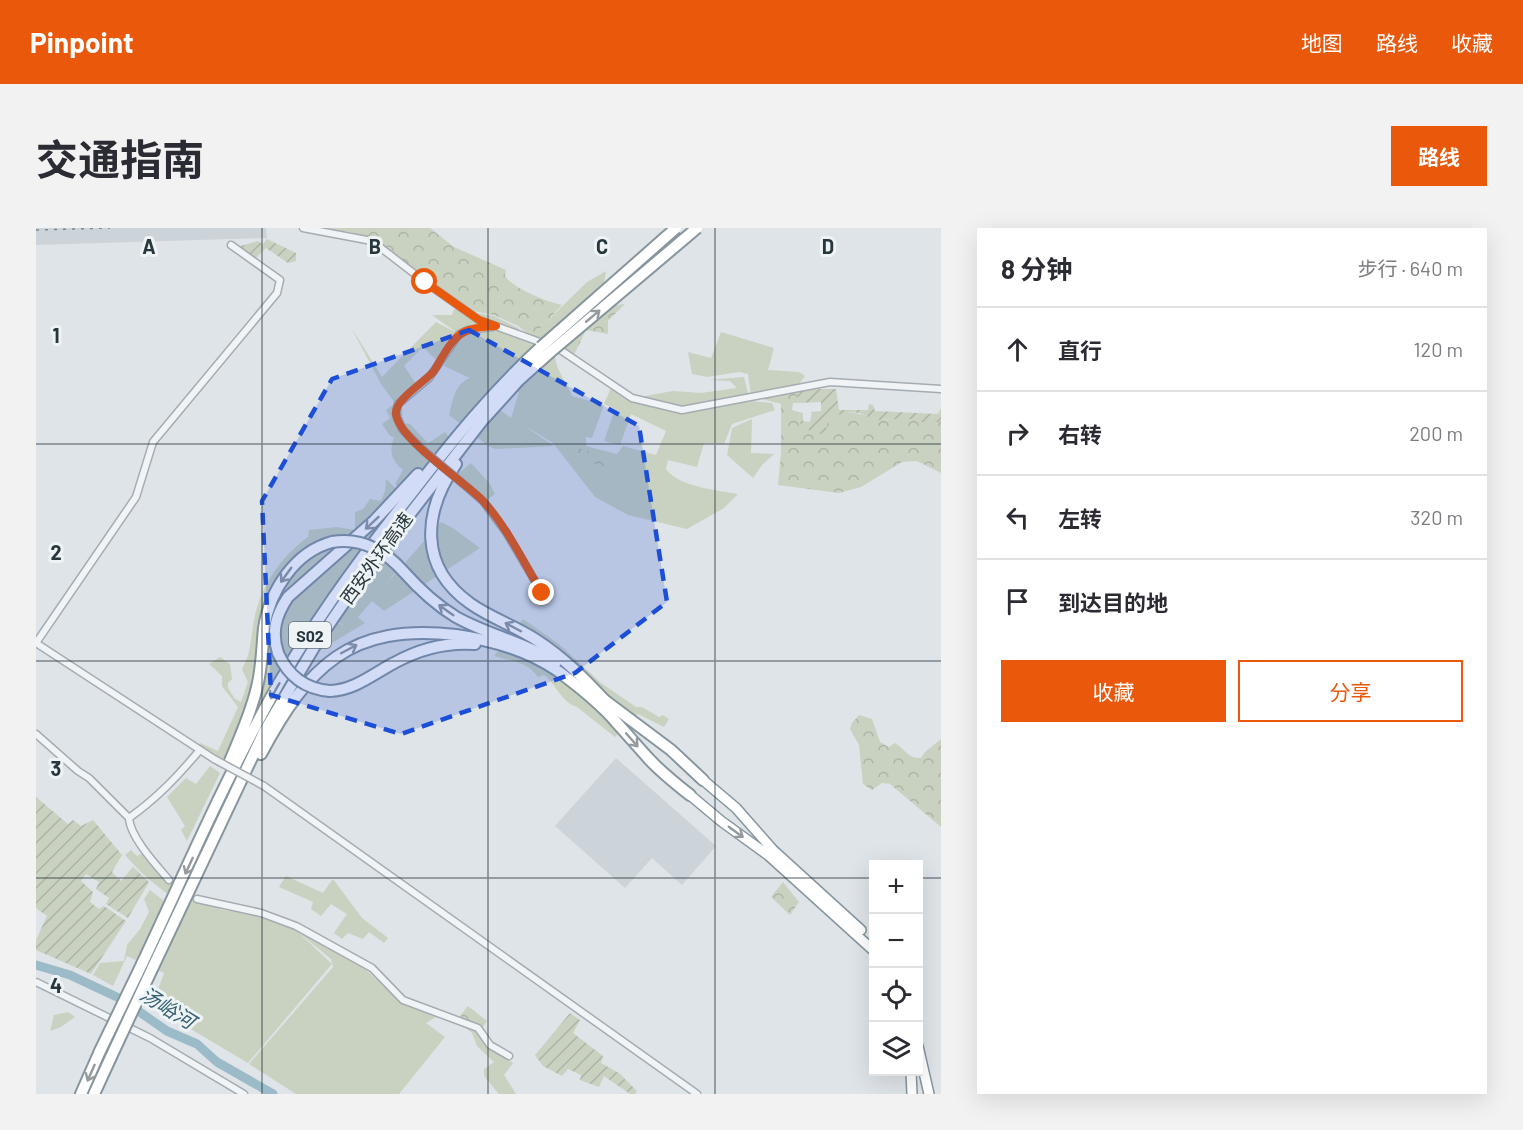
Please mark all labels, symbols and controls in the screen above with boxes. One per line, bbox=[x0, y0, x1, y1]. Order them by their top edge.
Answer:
text: Pinpoint bbox=[30, 25, 134, 59]
text: 地图 bbox=[1301, 30, 1343, 55]
text: 路线 bbox=[1376, 30, 1418, 55]
text: 收藏 bbox=[1451, 30, 1493, 55]
button: 路线 bbox=[1391, 126, 1487, 186]
text: 交通指南 bbox=[36, 133, 204, 183]
text: A bbox=[142, 234, 156, 258]
text: B bbox=[369, 234, 381, 258]
text: C bbox=[596, 234, 608, 258]
text: D bbox=[822, 234, 834, 258]
text: 8 分钟 bbox=[1001, 253, 1072, 284]
text: 步行 · 640 m bbox=[1358, 256, 1463, 280]
route start bbox=[411, 268, 437, 294]
one-way arrow bbox=[585, 309, 600, 323]
text: 1 bbox=[52, 323, 60, 347]
icon: ahead bbox=[1001, 333, 1034, 366]
text: 直行 bbox=[1058, 337, 1102, 363]
text: 120 m bbox=[1413, 337, 1463, 361]
icon: right bbox=[1001, 417, 1034, 450]
text: 右转 bbox=[1058, 421, 1102, 447]
text: 200 m bbox=[1409, 421, 1463, 445]
icon: left bbox=[1001, 501, 1034, 534]
text: 左转 bbox=[1058, 505, 1102, 531]
text: 320 m bbox=[1410, 505, 1463, 529]
street label: 西安外环高速 bbox=[335, 508, 417, 608]
one-way arrow bbox=[364, 516, 379, 530]
text: 2 bbox=[50, 540, 62, 564]
one-way arrow bbox=[280, 567, 292, 583]
route end bbox=[528, 579, 554, 605]
icon: arrive bbox=[1001, 585, 1034, 618]
text: 到达目的地 bbox=[1058, 589, 1168, 615]
one-way arrow bbox=[439, 604, 455, 616]
one-way arrow bbox=[505, 621, 522, 633]
road number: S02 bbox=[289, 622, 331, 648]
one-way arrow bbox=[339, 643, 357, 654]
button: 收藏 bbox=[1001, 660, 1226, 722]
button: 分享 bbox=[1238, 660, 1463, 722]
one-way arrow bbox=[268, 682, 280, 699]
one-way arrow bbox=[625, 732, 639, 747]
text: 3 bbox=[51, 756, 61, 780]
one-way arrow bbox=[727, 826, 743, 838]
one-way arrow bbox=[182, 856, 194, 874]
map controls bbox=[869, 860, 923, 1076]
button: + bbox=[869, 860, 923, 914]
button: − bbox=[869, 914, 923, 968]
button: locate bbox=[869, 968, 923, 1022]
text: 4 bbox=[50, 973, 62, 997]
water label: 汤峪河 bbox=[136, 981, 203, 1035]
button: layers bbox=[869, 1022, 923, 1076]
one-way arrow bbox=[84, 1063, 96, 1081]

